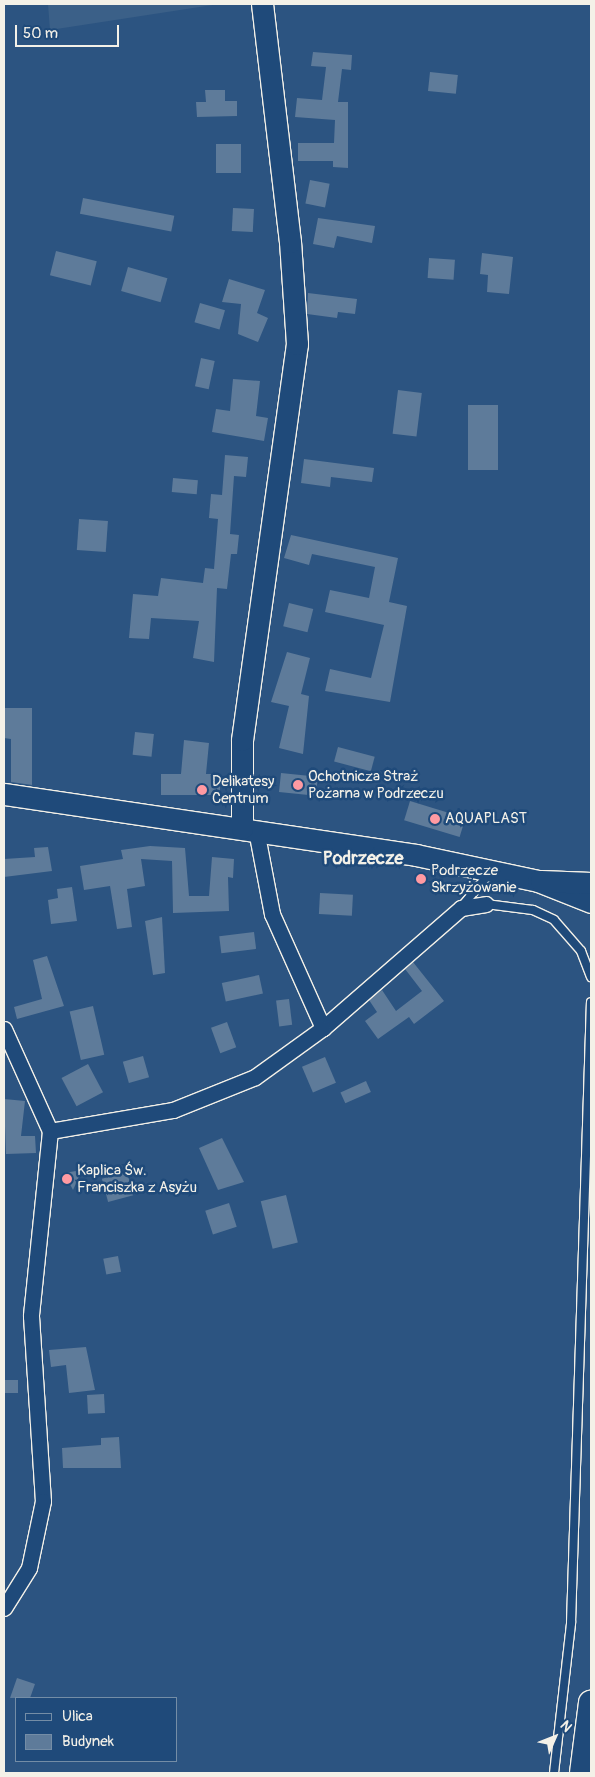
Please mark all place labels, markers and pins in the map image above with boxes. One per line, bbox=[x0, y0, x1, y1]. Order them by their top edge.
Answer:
place label: Ochotnicza Straż Pożarna w Podrzeczu bbox=[308, 767, 444, 802]
place label: Delikatesy Centrum bbox=[212, 772, 274, 807]
marker: Ochotnicza Straż Pożarna w Podrzeczu bbox=[292, 779, 304, 791]
marker: Delikatesy Centrum bbox=[196, 784, 208, 796]
place label: AQUAPLAST bbox=[445, 810, 527, 828]
marker: AQUAPLAST bbox=[429, 813, 441, 825]
place label: Podrzecze Skrzyżowanie bbox=[431, 861, 516, 896]
marker: Podrzecze Skrzyżowanie bbox=[415, 873, 427, 885]
place label: Kaplica Św. Franciszka z Asyżu bbox=[77, 1161, 197, 1196]
marker: Kaplica Św. Franciszka z Asyżu bbox=[61, 1173, 73, 1185]

